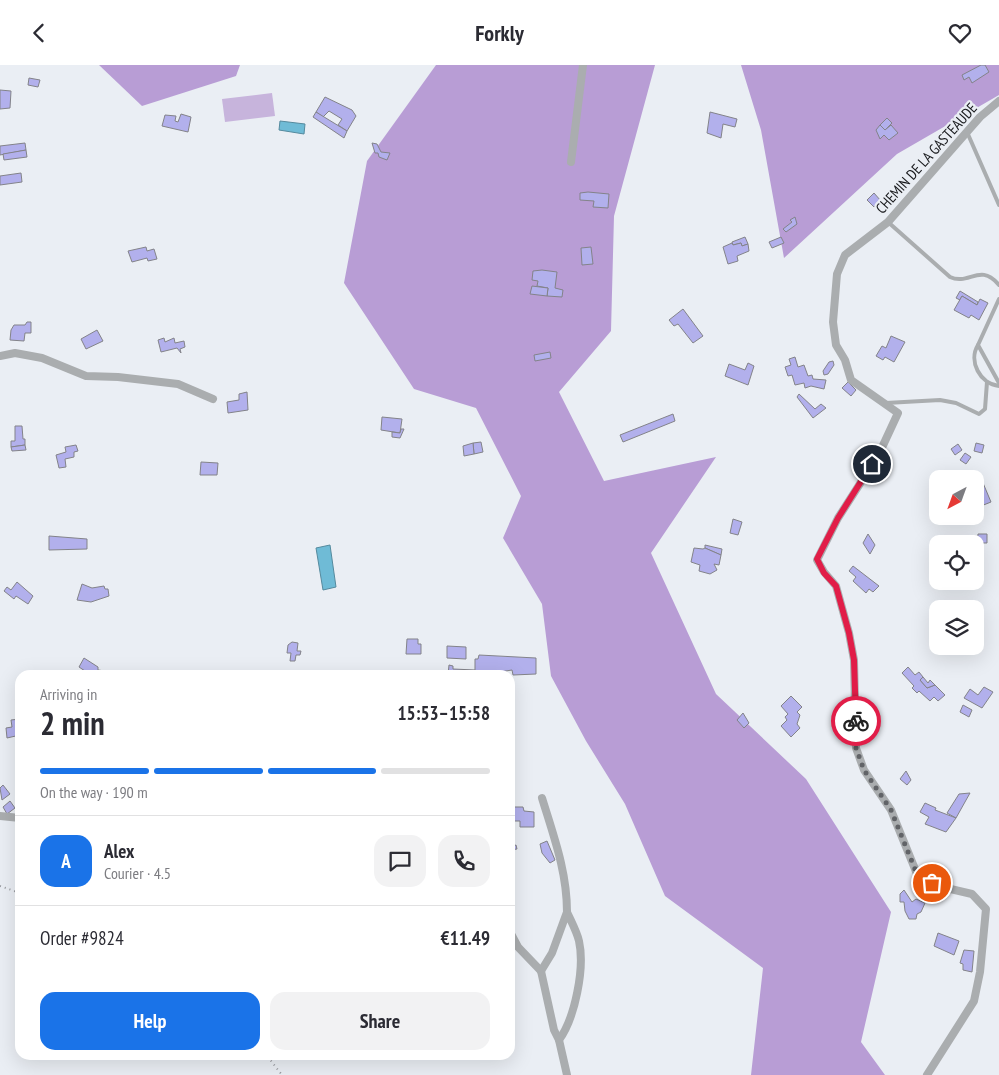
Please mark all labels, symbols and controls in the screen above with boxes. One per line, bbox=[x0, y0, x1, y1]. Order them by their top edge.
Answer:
icon: back bbox=[25, 19, 53, 47]
text: Forkly bbox=[475, 19, 524, 47]
icon: heart bbox=[946, 19, 974, 47]
street label: CHEMIN DE LA GASTEAUDE bbox=[871, 99, 981, 217]
pin bbox=[851, 443, 893, 485]
icon: home bbox=[858, 450, 886, 478]
north arrow bbox=[929, 470, 984, 525]
map controls bbox=[929, 470, 984, 655]
button: locate bbox=[929, 535, 984, 590]
button: layers bbox=[929, 600, 984, 655]
text: Arriving in bbox=[40, 684, 97, 704]
courier bbox=[831, 696, 881, 746]
text: 15:53–15:58 bbox=[397, 701, 490, 725]
text: 2 min bbox=[40, 702, 105, 744]
icon: bike bbox=[842, 707, 870, 735]
text: On the way · 190 m bbox=[40, 782, 148, 802]
button: chat bbox=[374, 835, 426, 887]
button: phone bbox=[438, 835, 490, 887]
text: Alex bbox=[104, 839, 134, 863]
text: A bbox=[61, 849, 71, 873]
pin bbox=[911, 862, 953, 904]
text: Courier · 4.5 bbox=[104, 863, 171, 883]
icon: bag bbox=[918, 869, 946, 897]
text: Order #9824 bbox=[40, 926, 124, 950]
text: €11.49 bbox=[441, 926, 490, 950]
button: Help bbox=[40, 992, 260, 1050]
button: Share bbox=[270, 992, 490, 1050]

